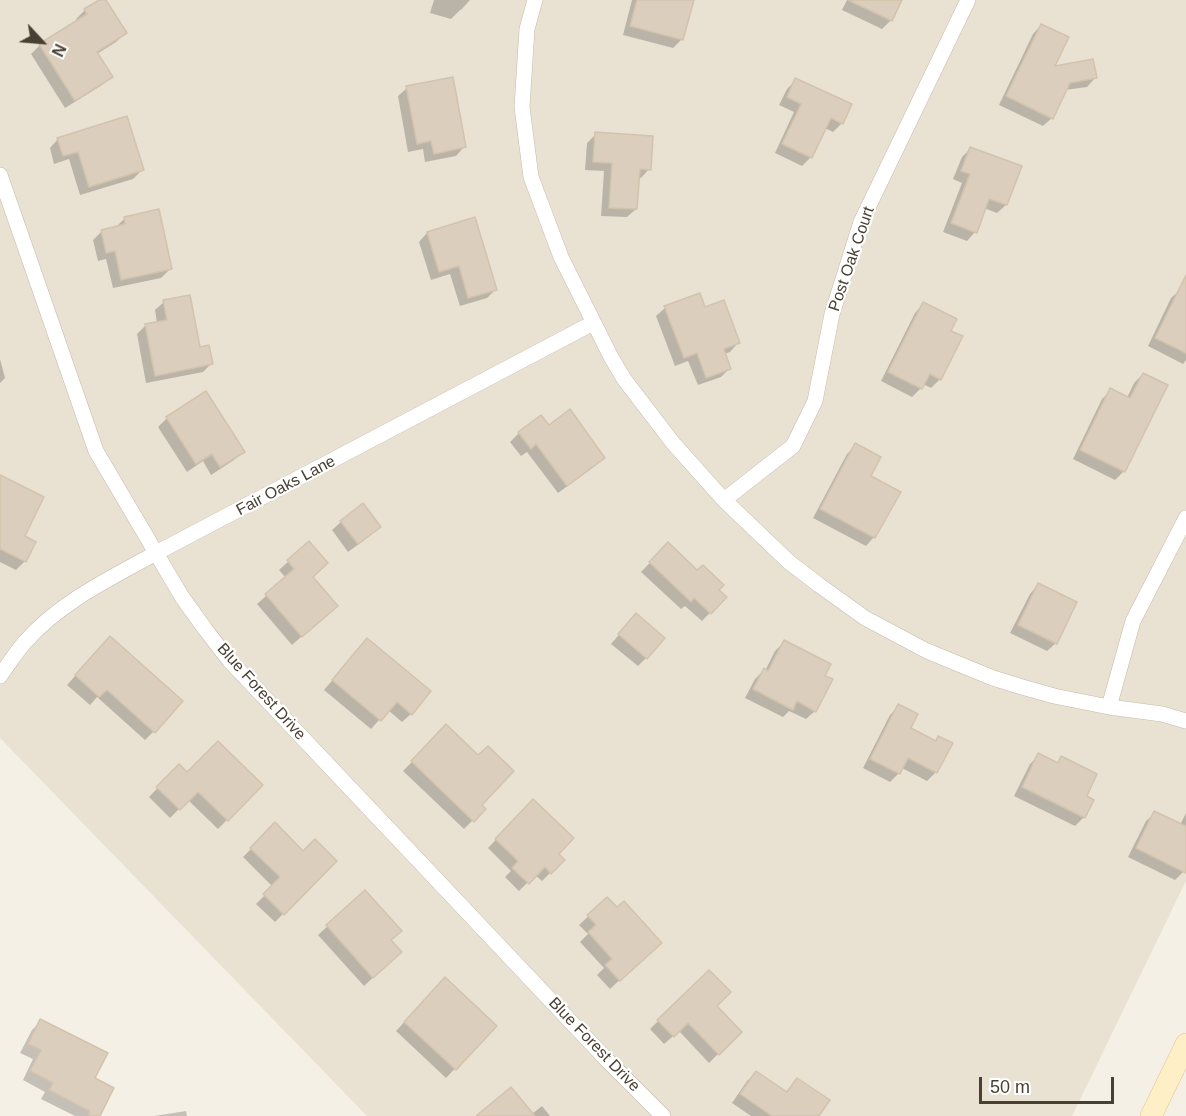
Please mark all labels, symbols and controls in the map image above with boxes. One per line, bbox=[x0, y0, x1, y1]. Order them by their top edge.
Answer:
north arrow bbox=[12, 12, 72, 72]
text: N bbox=[48, 41, 69, 59]
street label: Post Oak Court bbox=[825, 204, 879, 314]
street label: Fair Oaks Lane bbox=[233, 452, 339, 520]
street label: Blue Forest Drive bbox=[213, 640, 309, 744]
street label: Blue Forest Drive bbox=[544, 994, 644, 1096]
scale bar bbox=[982, 1065, 1117, 1103]
text: 50 m bbox=[990, 1077, 1030, 1097]

